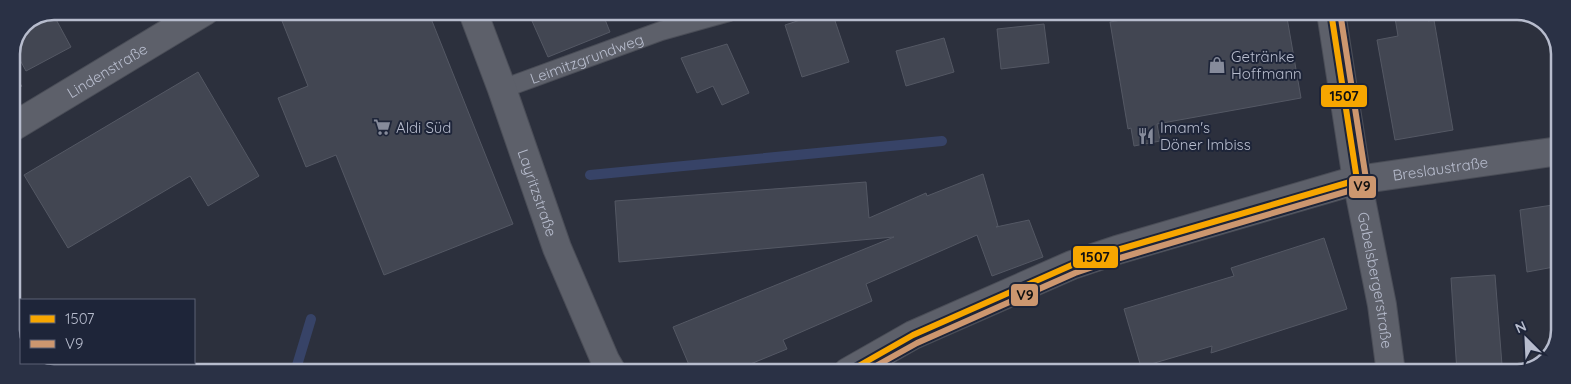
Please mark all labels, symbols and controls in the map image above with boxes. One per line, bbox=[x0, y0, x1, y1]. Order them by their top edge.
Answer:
street label: Leimitzgrundweg bbox=[527, 29, 646, 88]
street label: Lindenstraße bbox=[63, 39, 151, 102]
place label: Getränke Hoffmann bbox=[1231, 47, 1302, 83]
shop icon: Getränke Hoffmann bbox=[1207, 55, 1227, 75]
line badge: 1507 bbox=[1320, 84, 1368, 108]
text: 1507 bbox=[1329, 87, 1359, 105]
supermarket icon: Aldi Süd bbox=[372, 117, 392, 137]
place label: Aldi Süd bbox=[396, 118, 451, 137]
place label: Imam's Döner Imbiss bbox=[1160, 118, 1251, 154]
restaurant icon: Imam's Döner Imbiss bbox=[1136, 126, 1156, 146]
street label: Layritzstraße bbox=[514, 146, 562, 239]
street label: Breslaustraße bbox=[1391, 152, 1489, 184]
line badge: V9 bbox=[1348, 175, 1377, 199]
text: V9 bbox=[1353, 177, 1371, 195]
street label: Gabelsbergerstraße bbox=[1354, 210, 1397, 350]
line badge: 1507 bbox=[1072, 245, 1119, 269]
text: 1507 bbox=[1080, 248, 1110, 266]
line badge: V9 bbox=[1010, 283, 1039, 307]
text: V9 bbox=[1016, 286, 1034, 304]
legend bbox=[20, 299, 195, 364]
text: 1507 bbox=[65, 309, 95, 328]
north arrow bbox=[1501, 314, 1551, 364]
text: N bbox=[1512, 317, 1529, 337]
text: V9 bbox=[65, 334, 83, 353]

